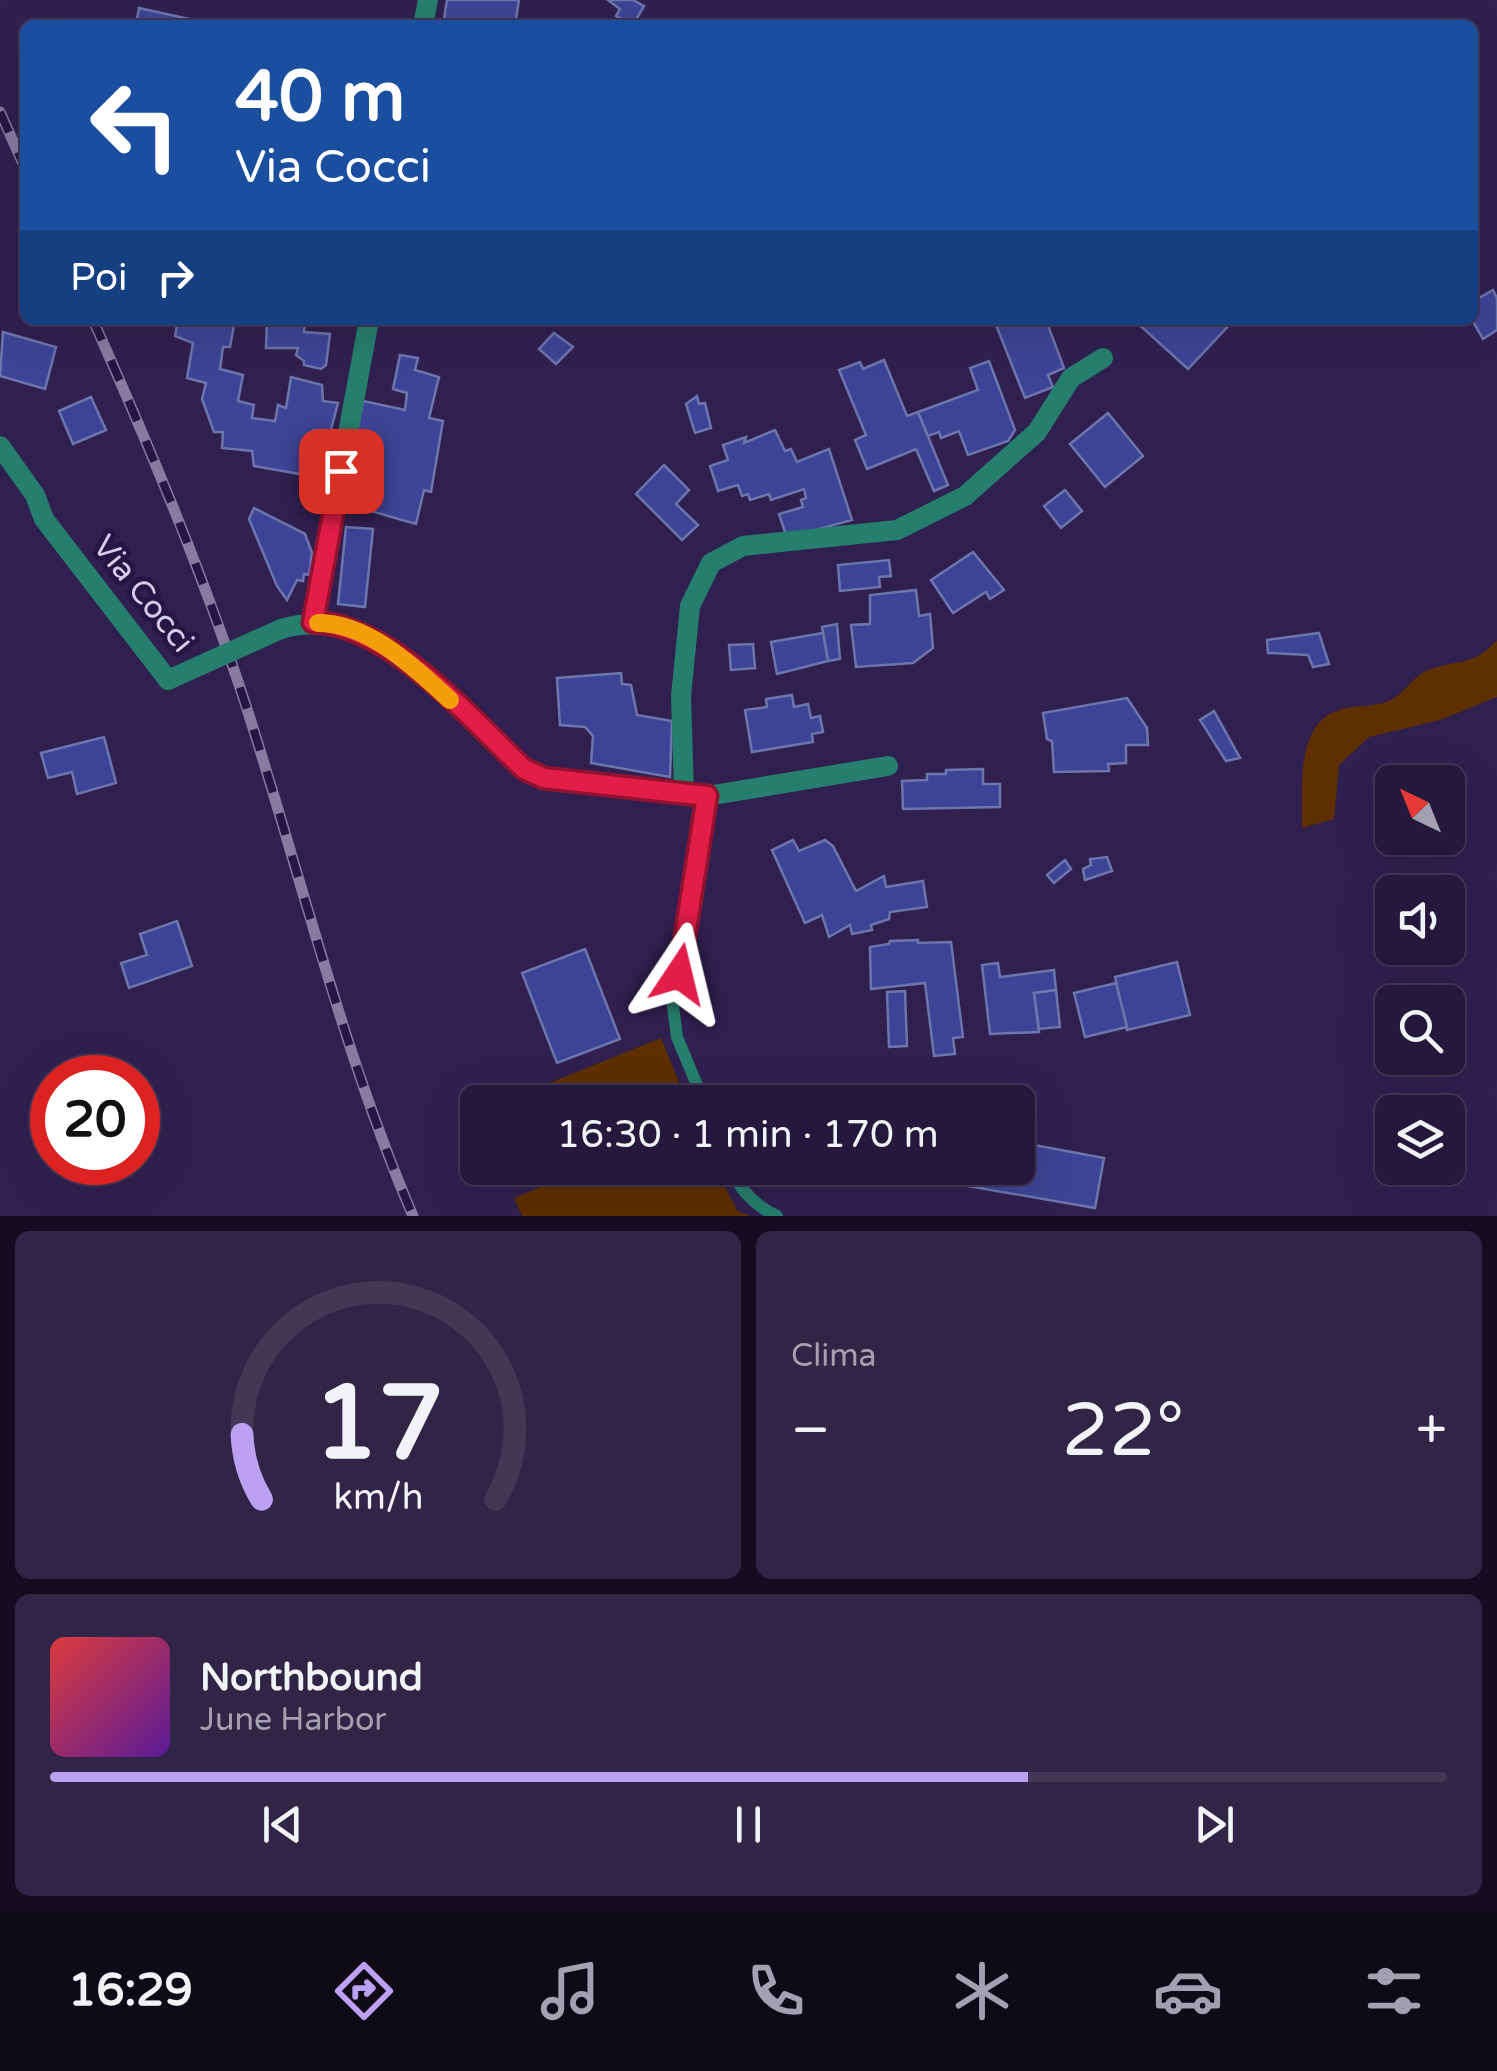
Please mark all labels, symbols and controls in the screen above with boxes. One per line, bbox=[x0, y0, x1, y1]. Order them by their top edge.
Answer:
text: 40 m bbox=[235, 56, 405, 140]
icon: left bbox=[70, 60, 200, 190]
text: Via Cocci bbox=[235, 141, 431, 195]
icon: right bbox=[148, 250, 203, 305]
text: Poi bbox=[70, 255, 128, 301]
pin bbox=[299, 429, 384, 514]
icon: arrive bbox=[314, 444, 369, 499]
street label: Via Cocci bbox=[84, 528, 202, 660]
north arrow bbox=[1375, 765, 1465, 855]
map controls bbox=[1375, 765, 1465, 1185]
button: sound bbox=[1375, 875, 1465, 965]
position arrow bbox=[627, 922, 731, 1026]
button: search bbox=[1375, 985, 1465, 1075]
speed limit sign: 20 bbox=[30, 1055, 160, 1185]
button: layers bbox=[1375, 1095, 1465, 1185]
text: 16:30 · 1 min · 170 m bbox=[556, 1112, 939, 1158]
text: Clima bbox=[791, 1337, 877, 1375]
text: 17 bbox=[313, 1362, 443, 1487]
text: 22° bbox=[1062, 1386, 1184, 1476]
text: − bbox=[791, 1398, 830, 1464]
text: + bbox=[1416, 1398, 1447, 1464]
text: km/h bbox=[333, 1476, 423, 1519]
text: Northbound bbox=[200, 1655, 423, 1701]
text: June Harbor bbox=[200, 1701, 387, 1739]
icon: previous bbox=[255, 1797, 310, 1852]
icon: pause bbox=[721, 1797, 776, 1852]
icon: next bbox=[1187, 1797, 1242, 1852]
icon: directions bbox=[329, 1956, 399, 2026]
icon: music bbox=[535, 1956, 605, 2026]
icon: phone bbox=[741, 1956, 811, 2026]
icon: climate bbox=[947, 1956, 1017, 2026]
icon: car bbox=[1153, 1956, 1223, 2026]
icon: filters bbox=[1359, 1956, 1429, 2026]
text: 16:29 bbox=[68, 1964, 193, 2018]

